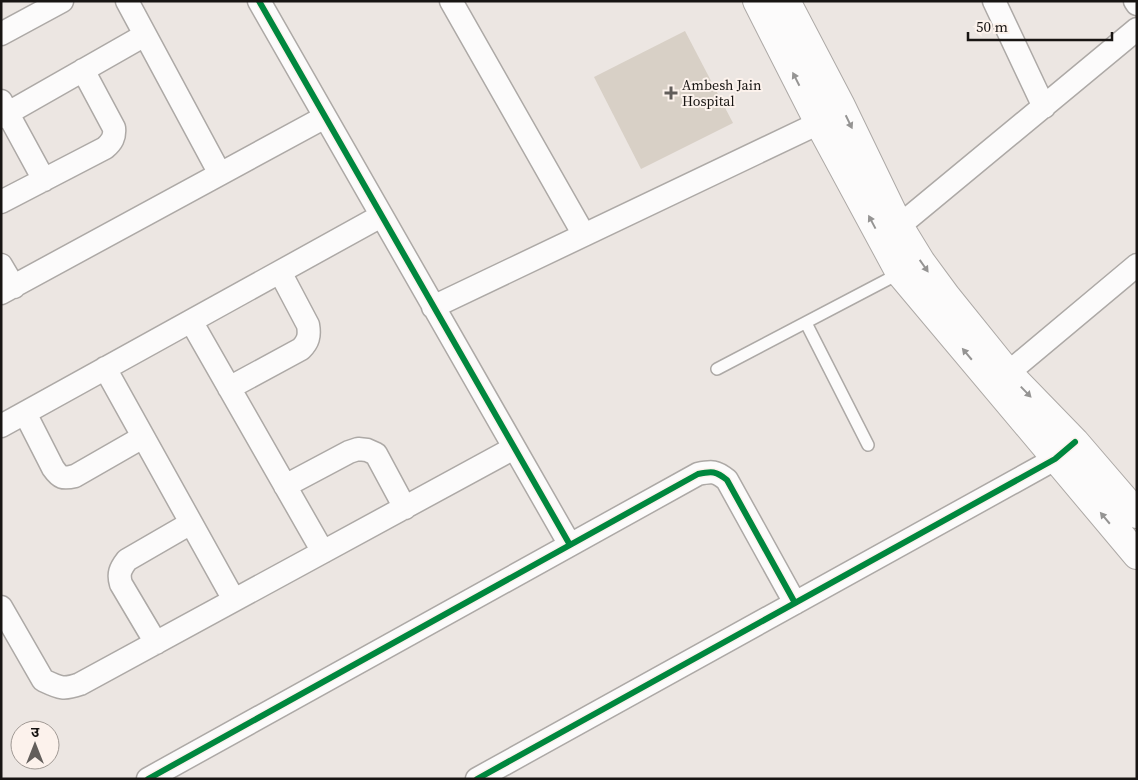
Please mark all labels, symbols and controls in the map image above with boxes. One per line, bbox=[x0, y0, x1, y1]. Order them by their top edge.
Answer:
scale bar bbox=[968, 10, 1112, 42]
text: 50 m bbox=[976, 16, 1008, 37]
one-way arrow bbox=[792, 72, 800, 86]
place label: Ambesh Jain Hospital bbox=[682, 75, 762, 111]
marker: Ambesh Jain Hospital bbox=[664, 86, 678, 100]
one-way arrow bbox=[845, 115, 853, 129]
one-way arrow bbox=[868, 215, 876, 230]
one-way arrow bbox=[919, 259, 929, 273]
one-way arrow bbox=[961, 348, 972, 361]
one-way arrow bbox=[1020, 386, 1032, 398]
one-way arrow bbox=[1100, 512, 1111, 525]
north arrow bbox=[10, 720, 60, 770]
text: उ bbox=[31, 722, 40, 742]

